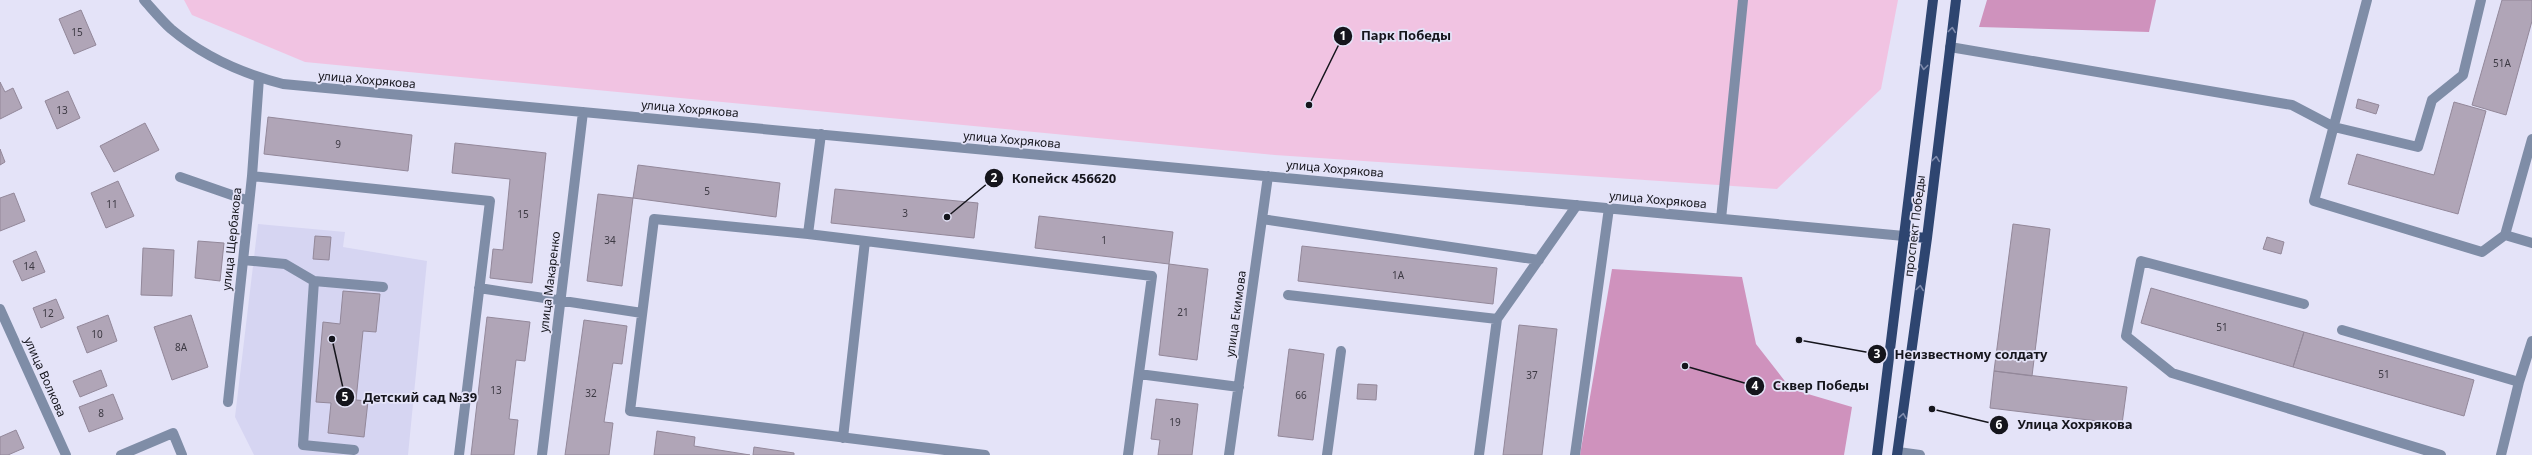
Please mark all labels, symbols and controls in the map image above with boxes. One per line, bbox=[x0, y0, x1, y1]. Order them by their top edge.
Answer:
callout: Парк Победы bbox=[1333, 23, 1460, 48]
house number: 15 bbox=[71, 25, 83, 39]
text: Парк Победы bbox=[1361, 26, 1451, 44]
one-way arrow bbox=[1947, 26, 1956, 33]
text: 1 bbox=[1340, 27, 1346, 44]
house number: 51А bbox=[2493, 56, 2512, 70]
one-way arrow bbox=[1920, 63, 1929, 70]
street label: улица Хохрякова bbox=[318, 67, 416, 92]
street label: улица Хохрякова bbox=[641, 96, 739, 121]
house number: 13 bbox=[56, 103, 68, 117]
street label: улица Хохрякова bbox=[963, 127, 1061, 152]
house number: 9 bbox=[335, 137, 341, 151]
street label: улица Хохрякова bbox=[1286, 156, 1384, 181]
one-way arrow bbox=[1932, 156, 1941, 162]
callout: Копейск 456620 bbox=[984, 166, 1125, 191]
text: 2 bbox=[991, 169, 998, 186]
text: Копейск 456620 bbox=[1012, 169, 1116, 187]
street label: проспект Победы bbox=[1900, 174, 1929, 278]
house number: 5 bbox=[704, 184, 710, 198]
street label: улица Щербакова bbox=[218, 186, 245, 292]
street label: улица Хохрякова bbox=[1609, 187, 1707, 212]
house number: 11 bbox=[106, 197, 118, 211]
house number: 3 bbox=[902, 206, 908, 220]
house number: 15 bbox=[517, 207, 529, 221]
street label: улица Макаренко bbox=[535, 230, 564, 334]
house number: 34 bbox=[604, 233, 616, 247]
house number: 1 bbox=[1101, 233, 1107, 247]
house number: 14 bbox=[23, 259, 35, 273]
house number: 1А bbox=[1392, 268, 1405, 282]
street label: улица Екимова bbox=[1221, 269, 1250, 358]
one-way arrow bbox=[1915, 285, 1924, 291]
house number: 21 bbox=[1177, 305, 1189, 319]
house number: 12 bbox=[42, 306, 54, 320]
house number: 51 bbox=[2216, 320, 2228, 334]
house number: 10 bbox=[91, 327, 103, 341]
street label: улица Волкова bbox=[20, 334, 71, 419]
house number: 8А bbox=[175, 340, 188, 354]
callout: Неизвестному солдату bbox=[1867, 342, 2056, 367]
text: 3 bbox=[1874, 345, 1881, 362]
text: Неизвестному солдату bbox=[1895, 345, 2048, 363]
house number: 51 bbox=[2378, 367, 2390, 381]
house number: 37 bbox=[1526, 368, 1538, 382]
callout: Сквер Победы bbox=[1745, 373, 1877, 398]
text: Сквер Победы bbox=[1773, 376, 1869, 394]
text: 4 bbox=[1752, 377, 1759, 394]
house number: 13 bbox=[490, 383, 502, 397]
callout: Детский сад №39 bbox=[335, 385, 485, 410]
house number: 32 bbox=[585, 386, 597, 400]
text: 5 bbox=[342, 388, 349, 405]
text: Детский сад №39 bbox=[363, 388, 477, 406]
house number: 66 bbox=[1295, 388, 1307, 402]
house number: 8 bbox=[98, 406, 104, 420]
callout: Улица Хохрякова bbox=[1989, 412, 2140, 437]
one-way arrow bbox=[1898, 413, 1907, 419]
house number: 19 bbox=[1169, 415, 1181, 429]
text: Улица Хохрякова bbox=[2017, 415, 2133, 433]
text: 6 bbox=[1996, 416, 2003, 433]

